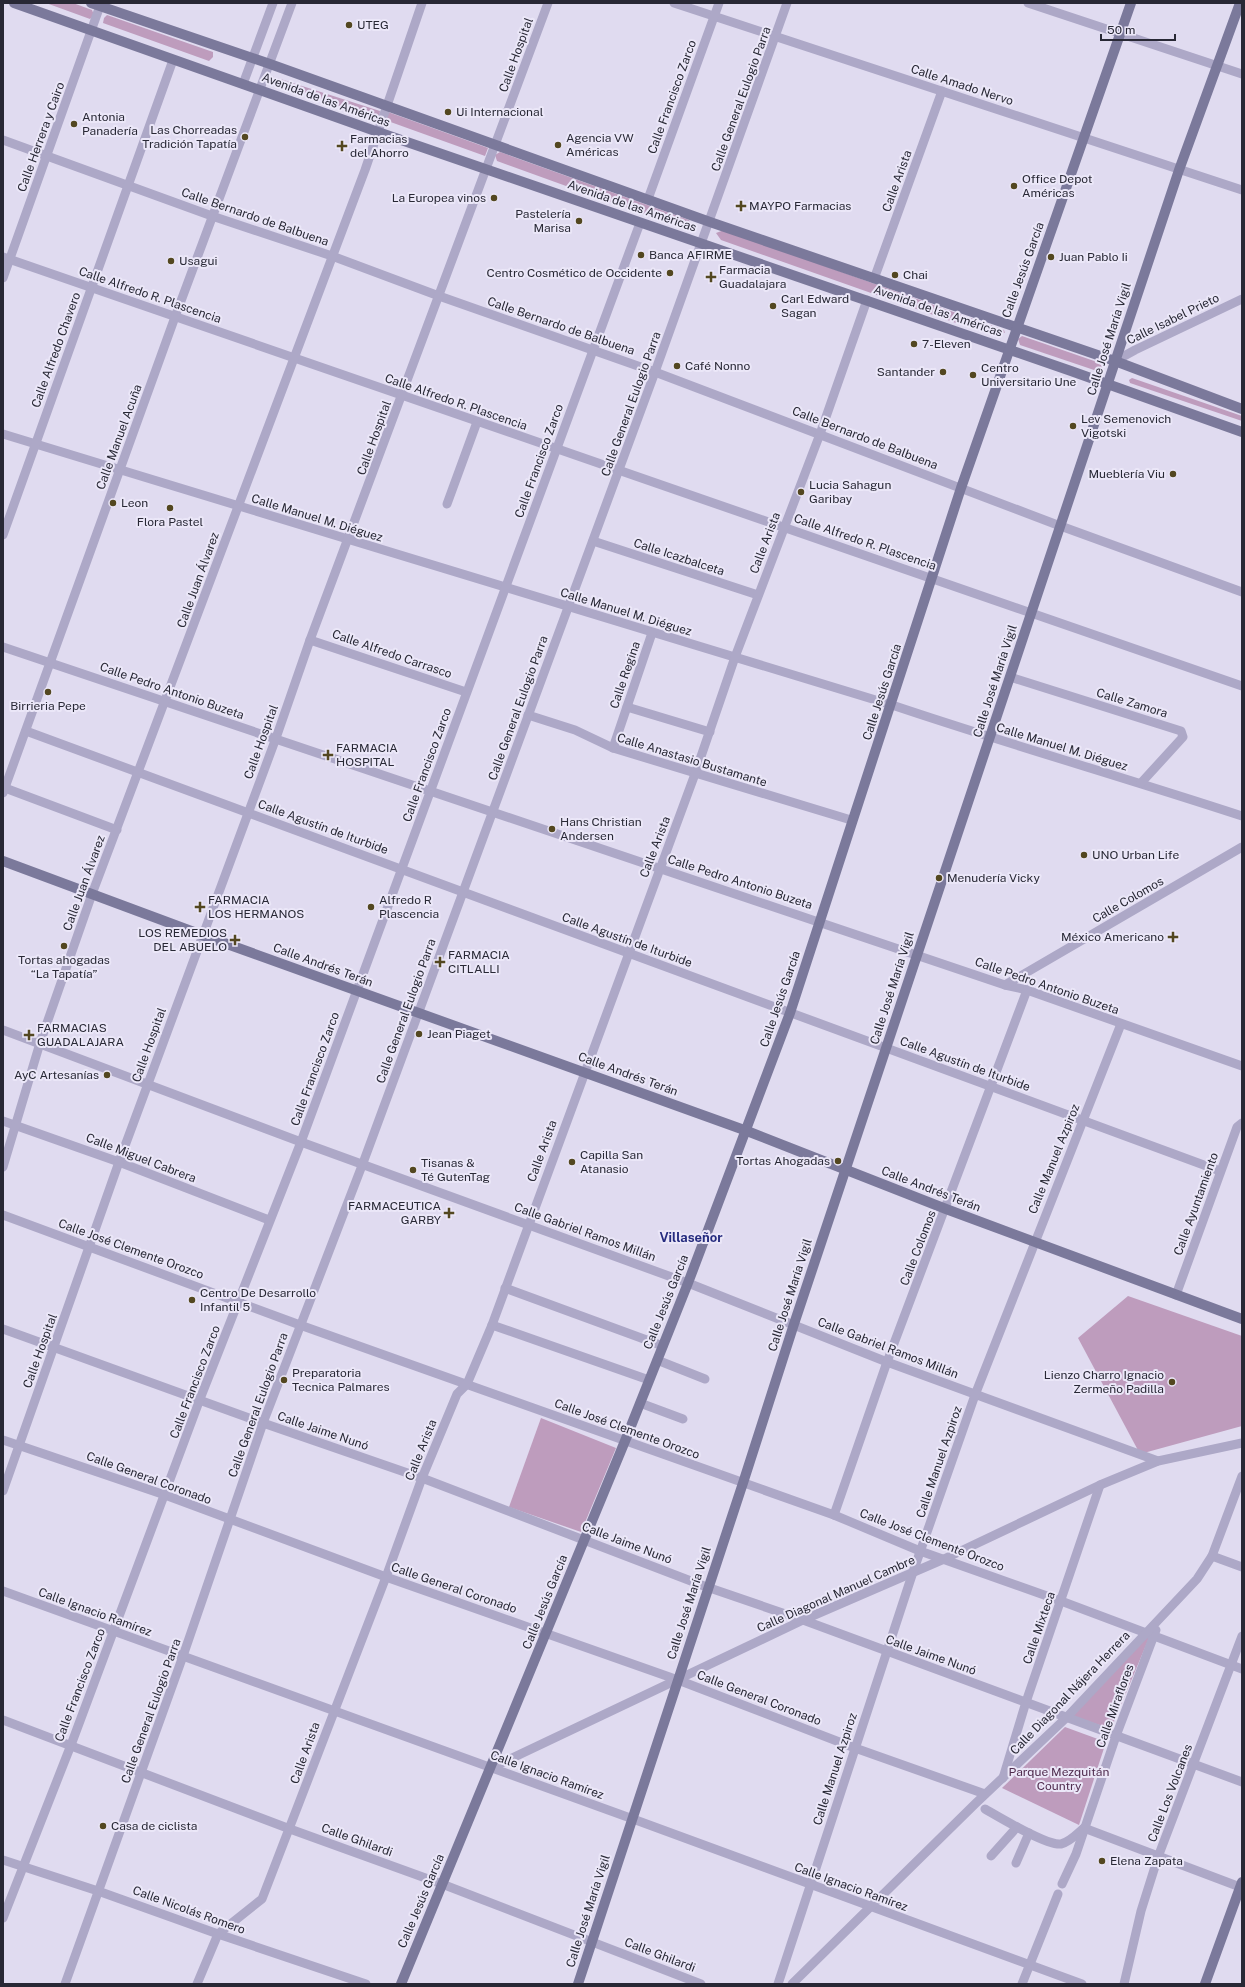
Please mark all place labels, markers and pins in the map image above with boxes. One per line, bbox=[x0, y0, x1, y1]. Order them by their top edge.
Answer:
place label: UTEG bbox=[357, 18, 389, 32]
marker: UTEG bbox=[344, 20, 354, 30]
place label: Ui Internacional bbox=[456, 105, 544, 119]
marker: Ui Internacional bbox=[443, 107, 453, 117]
place label: Antonia Panadería bbox=[82, 110, 138, 138]
marker: Antonia Panadería bbox=[69, 119, 79, 129]
place label: Las Chorreadas Tradición Tapatía bbox=[142, 123, 237, 151]
place label: Agencia VW Américas bbox=[566, 131, 634, 159]
marker: Las Chorreadas Tradición Tapatía bbox=[240, 132, 250, 142]
place label: Farmacias del Ahorro bbox=[350, 132, 409, 160]
marker: Agencia VW Américas bbox=[553, 140, 563, 150]
marker: Farmacias del Ahorro bbox=[337, 141, 347, 151]
place label: Office Depot Américas bbox=[1022, 172, 1093, 200]
marker: Office Depot Américas bbox=[1009, 181, 1019, 191]
place label: La Europea vinos bbox=[392, 191, 486, 205]
marker: La Europea vinos bbox=[489, 193, 499, 203]
place label: MAYPO Farmacias bbox=[749, 199, 851, 213]
marker: MAYPO Farmacias bbox=[736, 201, 746, 211]
place label: Pastelería Marisa bbox=[515, 207, 571, 235]
marker: Pastelería Marisa bbox=[574, 216, 584, 226]
place label: Banca AFIRME bbox=[649, 248, 732, 262]
marker: Banca AFIRME bbox=[636, 250, 646, 260]
place label: Juan Pablo Ii bbox=[1059, 250, 1128, 264]
marker: Juan Pablo Ii bbox=[1046, 252, 1056, 262]
place label: Usagui bbox=[179, 254, 217, 268]
marker: Usagui bbox=[166, 256, 176, 266]
place label: Farmacia Guadalajara bbox=[719, 263, 786, 291]
place label: Centro Cosmético de Occidente bbox=[487, 266, 662, 280]
marker: Centro Cosmético de Occidente bbox=[665, 268, 675, 278]
place label: Chai bbox=[903, 268, 928, 282]
marker: Chai bbox=[890, 270, 900, 280]
marker: Farmacia Guadalajara bbox=[706, 272, 716, 282]
place label: Carl Edward Sagan bbox=[781, 292, 849, 320]
marker: Carl Edward Sagan bbox=[768, 301, 778, 311]
place label: 7-Eleven bbox=[922, 337, 971, 351]
marker: 7-Eleven bbox=[909, 339, 919, 349]
place label: Café Nonno bbox=[685, 359, 751, 373]
marker: Café Nonno bbox=[672, 361, 682, 371]
place label: Centro Universitario Une bbox=[981, 361, 1077, 389]
place label: Santander bbox=[877, 365, 935, 379]
marker: Santander bbox=[938, 367, 948, 377]
marker: Centro Universitario Une bbox=[968, 370, 978, 380]
place label: Lev Semenovich Vigotski bbox=[1081, 412, 1171, 440]
marker: Lev Semenovich Vigotski bbox=[1068, 421, 1078, 431]
place label: Mueblería Viu bbox=[1088, 467, 1165, 481]
marker: Mueblería Viu bbox=[1168, 469, 1178, 479]
place label: Lucia Sahagun Garibay bbox=[809, 478, 891, 506]
marker: Lucia Sahagun Garibay bbox=[796, 487, 806, 497]
place label: Leon bbox=[121, 496, 148, 510]
marker: Leon bbox=[108, 498, 118, 508]
marker: Flora Pastel bbox=[165, 503, 175, 513]
place label: Flora Pastel bbox=[137, 515, 203, 529]
marker: Birrieria Pepe bbox=[43, 687, 53, 697]
place label: Birrieria Pepe bbox=[10, 699, 86, 713]
place label: FARMACIA HOSPITAL bbox=[336, 741, 398, 769]
marker: FARMACIA HOSPITAL bbox=[323, 750, 333, 760]
place label: Hans Christian Andersen bbox=[560, 815, 642, 843]
marker: Hans Christian Andersen bbox=[547, 824, 557, 834]
place label: UNO Urban Life bbox=[1092, 848, 1179, 862]
marker: UNO Urban Life bbox=[1079, 850, 1089, 860]
place label: Menudería Vicky bbox=[947, 871, 1040, 885]
marker: Menudería Vicky bbox=[934, 873, 944, 883]
place label: FARMACIA LOS HERMANOS bbox=[208, 893, 304, 921]
place label: Alfredo R Plascencia bbox=[379, 893, 439, 921]
marker: FARMACIA LOS HERMANOS bbox=[195, 902, 205, 912]
marker: Alfredo R Plascencia bbox=[366, 902, 376, 912]
place label: LOS REMEDIOS DEL ABUELO bbox=[138, 926, 227, 954]
place label: México Americano bbox=[1061, 930, 1164, 944]
marker: México Americano bbox=[1167, 931, 1179, 943]
marker: LOS REMEDIOS DEL ABUELO bbox=[230, 935, 240, 945]
marker: Tortas ahogadas “La Tapatía” bbox=[59, 941, 69, 951]
place label: FARMACIA CITLALLI bbox=[448, 948, 510, 976]
place label: Tortas ahogadas “La Tapatía” bbox=[18, 953, 110, 981]
marker: FARMACIA CITLALLI bbox=[435, 957, 445, 967]
place label: FARMACIAS GUADALAJARA bbox=[37, 1021, 124, 1049]
place label: Jean Piaget bbox=[427, 1027, 491, 1041]
marker: Jean Piaget bbox=[414, 1029, 424, 1039]
marker: FARMACIAS GUADALAJARA bbox=[24, 1030, 34, 1040]
place label: AyC Artesanías bbox=[14, 1068, 99, 1082]
marker: AyC Artesanías bbox=[102, 1070, 112, 1080]
place label: Capilla San Atanasio bbox=[580, 1148, 643, 1176]
place label: Tortas Ahogadas bbox=[736, 1154, 830, 1168]
place label: Tisanas & Té GutenTag bbox=[421, 1156, 490, 1184]
marker: Tortas Ahogadas bbox=[833, 1156, 843, 1166]
marker: Capilla San Atanasio bbox=[567, 1157, 577, 1167]
marker: Tisanas & Té GutenTag bbox=[408, 1165, 418, 1175]
place label: FARMACEUTICA GARBY bbox=[348, 1199, 442, 1227]
marker: FARMACEUTICA GARBY bbox=[444, 1208, 454, 1218]
place label: Centro De Desarrollo Infantil 5 bbox=[200, 1286, 316, 1314]
marker: Centro De Desarrollo Infantil 5 bbox=[187, 1295, 197, 1305]
place label: Preparatoria Tecnica Palmares bbox=[292, 1366, 390, 1394]
place label: Lienzo Charro Ignacio Zermeño Padilla bbox=[1044, 1368, 1164, 1396]
marker: Preparatoria Tecnica Palmares bbox=[279, 1375, 289, 1385]
marker: Lienzo Charro Ignacio Zermeño Padilla bbox=[1167, 1377, 1177, 1387]
place label: Casa de ciclista bbox=[111, 1819, 197, 1833]
marker: Casa de ciclista bbox=[98, 1821, 108, 1831]
place label: Elena Zapata bbox=[1110, 1854, 1183, 1868]
marker: Elena Zapata bbox=[1097, 1856, 1107, 1866]

